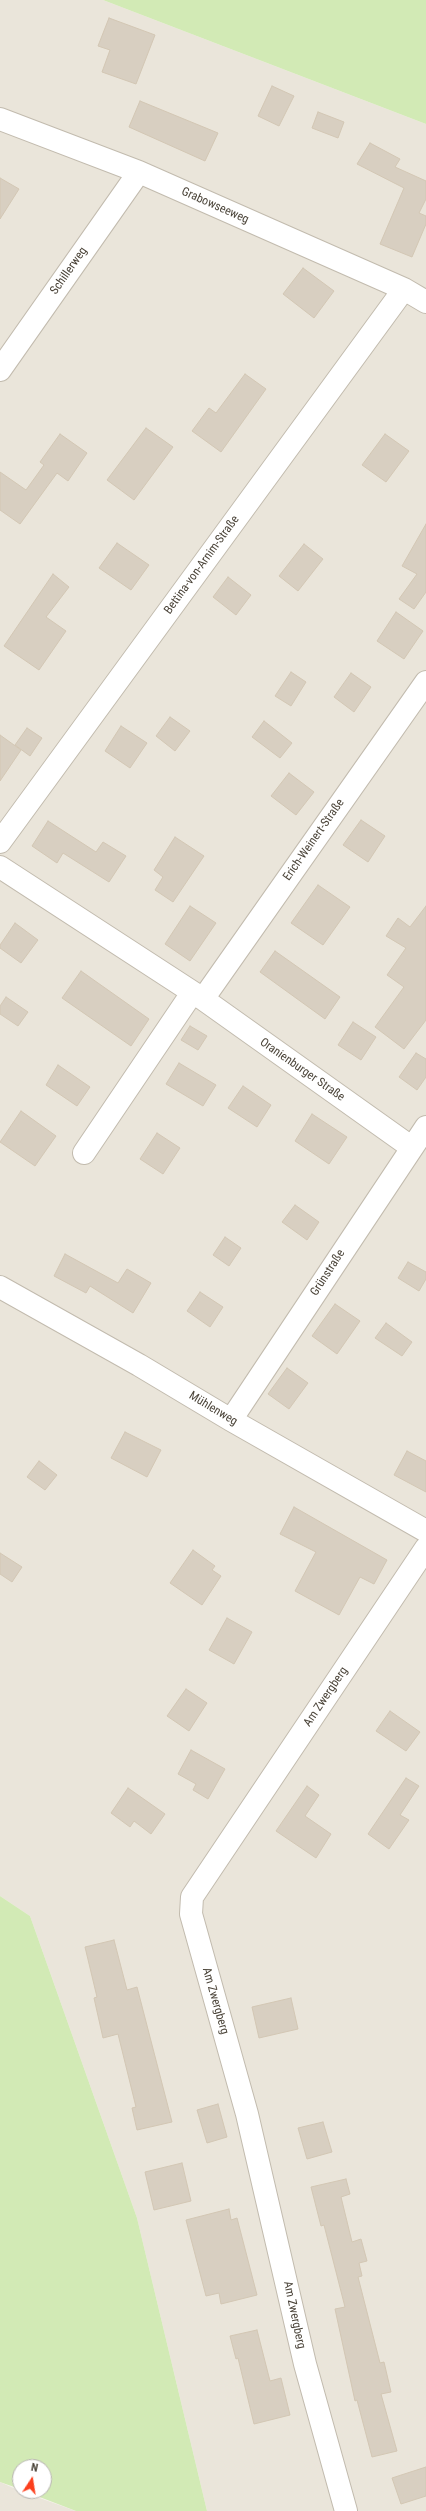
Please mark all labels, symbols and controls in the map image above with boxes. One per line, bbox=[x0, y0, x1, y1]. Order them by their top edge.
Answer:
street label: Grabowseeweg bbox=[179, 185, 251, 227]
street label: Schillerweg bbox=[47, 245, 91, 297]
street label: Bettina-von-Arnim-Straße bbox=[161, 513, 243, 617]
street label: Erich-Weinert-Straße bbox=[280, 796, 348, 884]
street label: Oranienburger Straße bbox=[257, 1035, 347, 1105]
street label: Grünstraße bbox=[308, 1247, 348, 1299]
street label: Mühlenweg bbox=[186, 1389, 240, 1429]
street label: Am Zwergberg bbox=[301, 1664, 351, 1730]
street label: Am Zwergberg bbox=[199, 1966, 231, 2036]
street label: Am Zwergberg bbox=[280, 2280, 308, 2350]
north arrow bbox=[12, 2459, 52, 2499]
text: N bbox=[30, 2461, 39, 2475]

